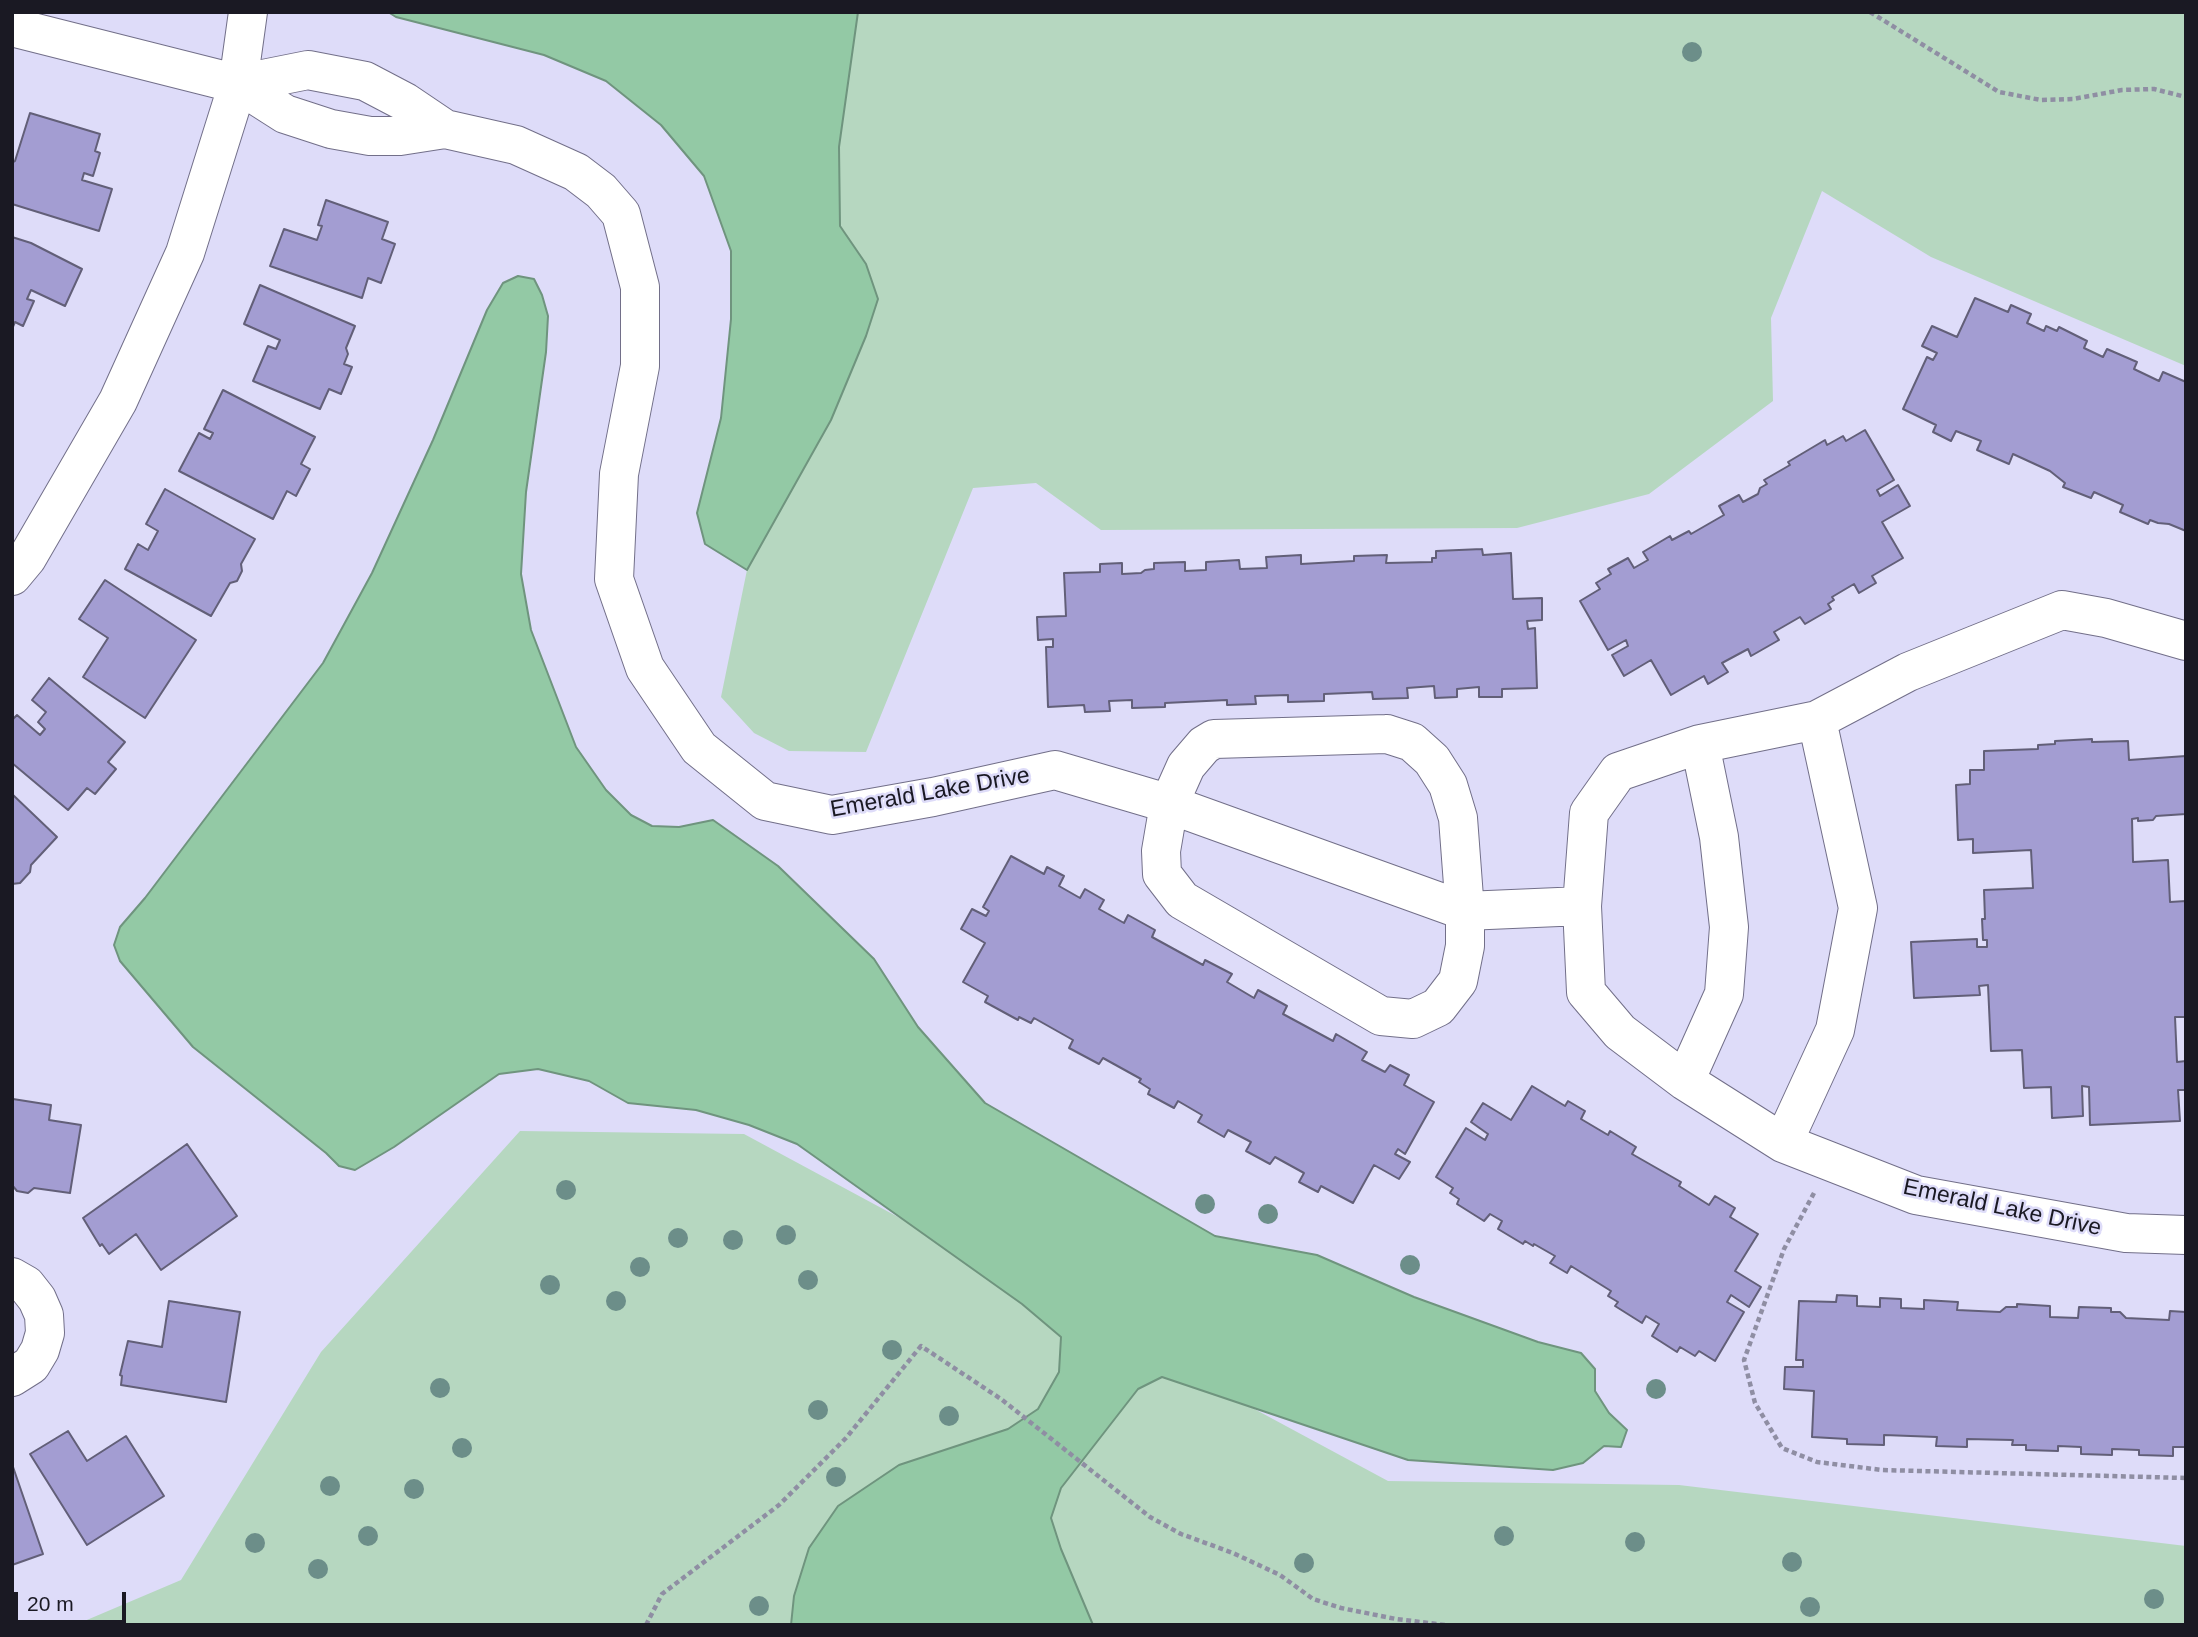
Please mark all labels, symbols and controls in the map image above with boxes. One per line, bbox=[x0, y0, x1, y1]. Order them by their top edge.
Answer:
street label: Emerald Lake Drive bbox=[828, 762, 1032, 824]
street label: Emerald Lake Drive bbox=[1900, 1174, 2104, 1242]
scale bar bbox=[18, 1578, 130, 1622]
text: 20 m bbox=[27, 1592, 74, 1615]

